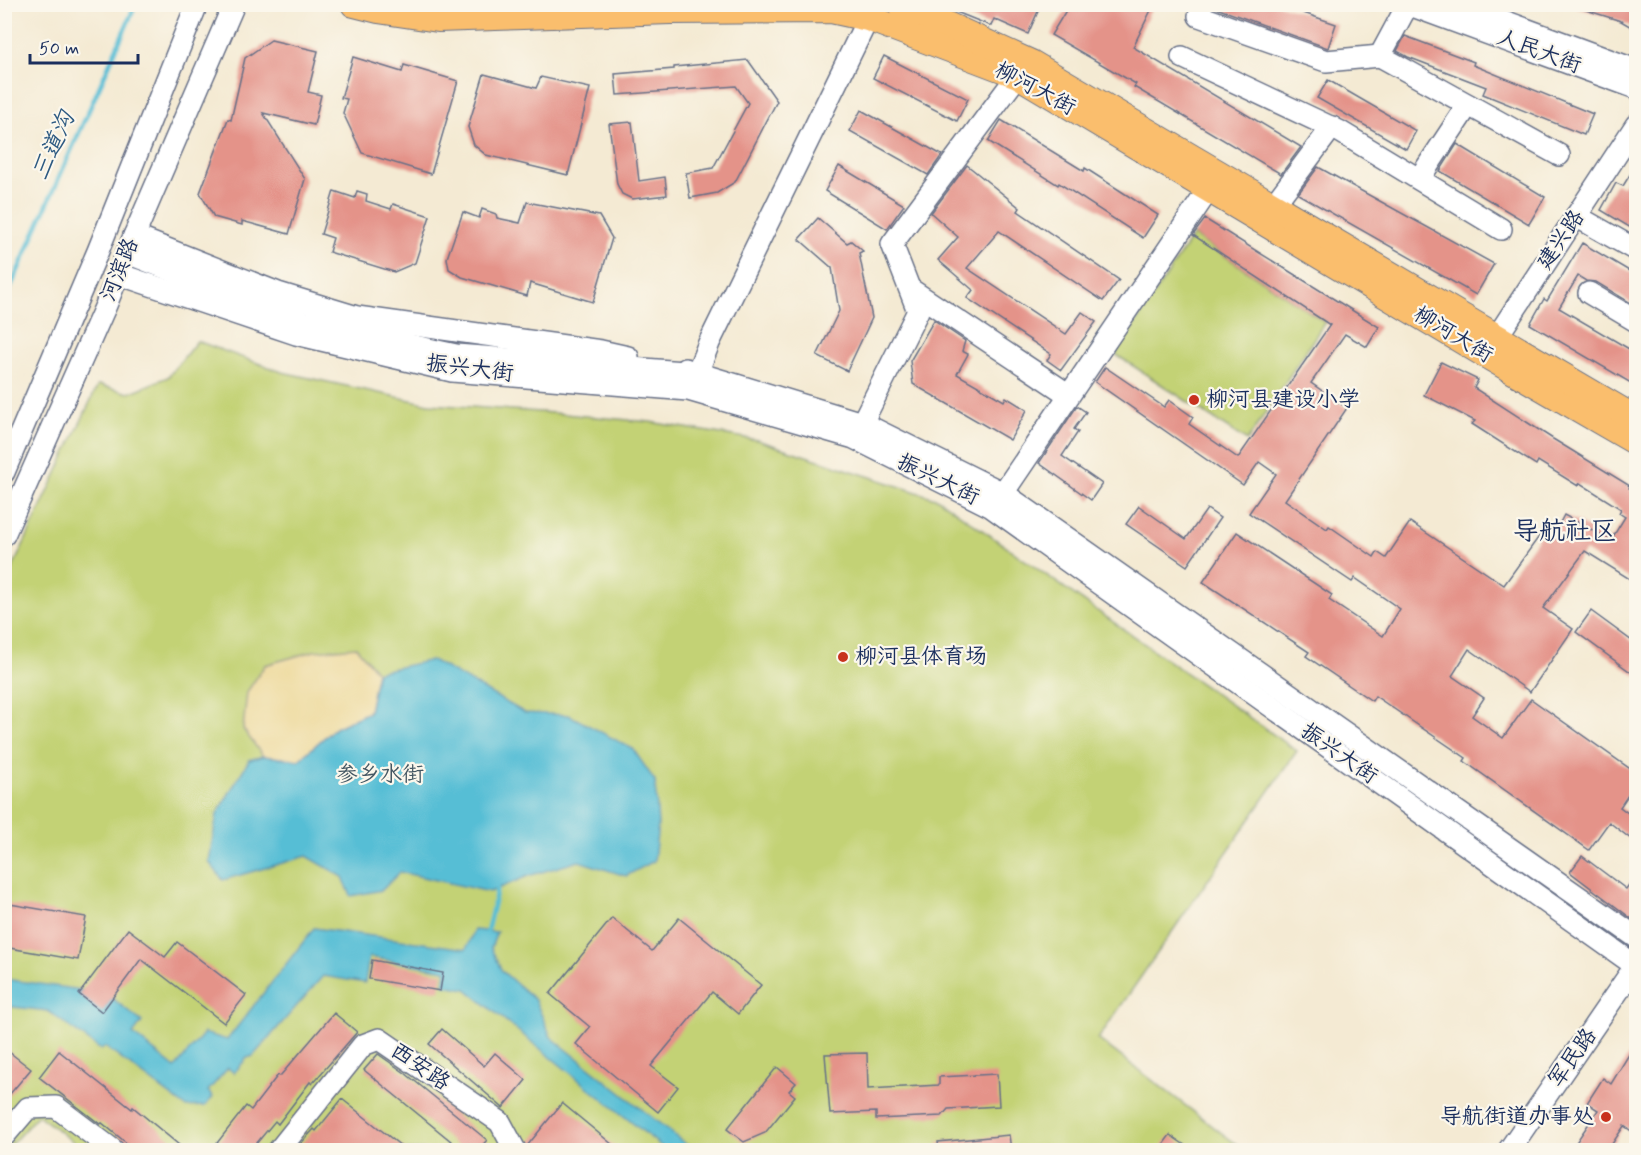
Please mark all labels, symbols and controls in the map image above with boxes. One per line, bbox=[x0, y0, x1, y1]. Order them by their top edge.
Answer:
street label: 人民大街 bbox=[1493, 24, 1585, 80]
scale bar bbox=[30, 27, 138, 65]
text: 50 m bbox=[39, 37, 79, 61]
street label: 柳河大街 bbox=[990, 56, 1080, 122]
water label: 三道沟 bbox=[25, 105, 84, 185]
street label: 建兴路 bbox=[1531, 205, 1591, 275]
street label: 河滨路 bbox=[95, 234, 145, 306]
street label: 柳河大街 bbox=[1408, 300, 1498, 370]
street label: 振兴大街 bbox=[425, 350, 515, 388]
place label: 柳河县建设小学 bbox=[1206, 386, 1360, 414]
marker: 柳河县建设小学 bbox=[1187, 393, 1201, 407]
street label: 振兴大街 bbox=[892, 448, 984, 512]
district label: 导航社区 bbox=[1513, 515, 1617, 549]
place label: 柳河县体育场 bbox=[855, 643, 987, 671]
marker: 柳河县体育场 bbox=[836, 650, 850, 664]
street label: 振兴大街 bbox=[1295, 717, 1383, 791]
park label: 参乡水街 bbox=[336, 761, 424, 789]
street label: 军民路 bbox=[1543, 1023, 1603, 1093]
street label: 西安路 bbox=[385, 1037, 455, 1097]
place label: 导航街道办事处 bbox=[1440, 1103, 1594, 1131]
marker: 导航街道办事处 bbox=[1599, 1110, 1613, 1124]

